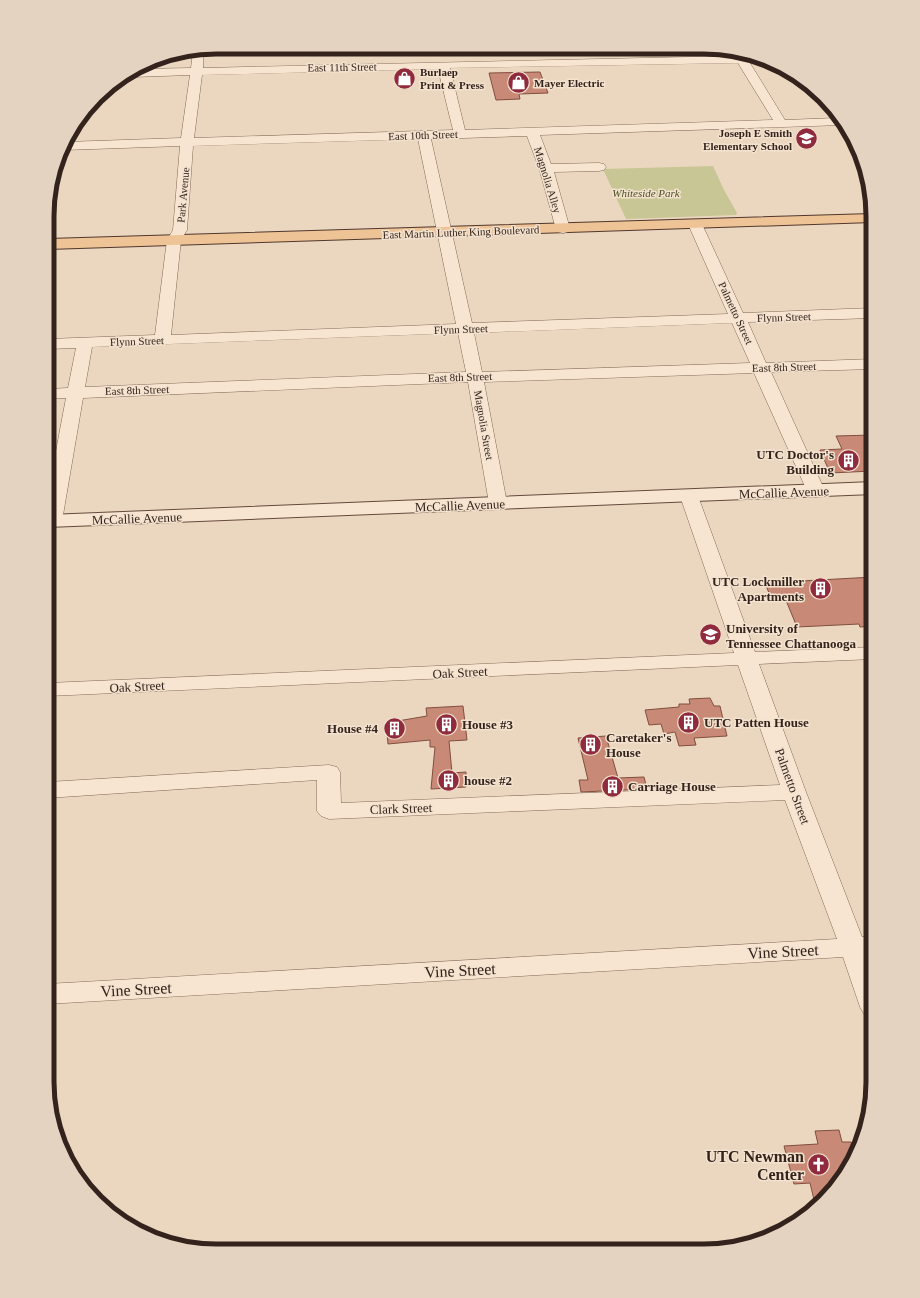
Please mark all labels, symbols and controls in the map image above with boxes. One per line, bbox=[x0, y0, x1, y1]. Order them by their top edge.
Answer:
street label: East 11th Street bbox=[307, 60, 377, 74]
shop icon: Burlaep Print & Press bbox=[391, 65, 417, 91]
place label: Burlaep Print & Press bbox=[420, 66, 485, 91]
shop icon: Mayer Electric bbox=[505, 70, 531, 96]
place label: Mayer Electric bbox=[534, 77, 604, 89]
school or university icon: Joseph E Smith Elementary School bbox=[794, 126, 820, 152]
place label: Joseph E Smith Elementary School bbox=[703, 127, 792, 152]
street label: East 10th Street bbox=[388, 128, 458, 142]
street label: Magnolia Alley bbox=[532, 145, 564, 215]
street label: Park Avenue bbox=[175, 167, 191, 223]
park label: Whiteside Park bbox=[612, 187, 681, 199]
street label: East Martin Luther King Boulevard bbox=[382, 223, 540, 241]
street label: Palmetto Street bbox=[716, 280, 756, 346]
street label: Flynn Street bbox=[757, 310, 811, 324]
street label: Flynn Street bbox=[434, 322, 488, 336]
street label: Flynn Street bbox=[110, 334, 164, 348]
street label: East 8th Street bbox=[752, 360, 816, 374]
street label: East 8th Street bbox=[428, 370, 492, 384]
street label: East 8th Street bbox=[105, 383, 169, 397]
street label: Magnolia Street bbox=[472, 389, 496, 461]
place label: UTC Doctor's Building bbox=[756, 447, 834, 477]
building icon: UTC Doctor's Building bbox=[836, 448, 862, 474]
street label: McCallie Avenue bbox=[739, 483, 830, 502]
street label: McCallie Avenue bbox=[415, 496, 506, 515]
street label: McCallie Avenue bbox=[92, 509, 183, 528]
place label: UTC Lockmiller Apartments bbox=[712, 574, 804, 604]
building icon: UTC Lockmiller Apartments bbox=[807, 575, 833, 601]
place label: University of Tennessee Chattanooga bbox=[726, 621, 856, 651]
school or university icon: University of Tennessee Chattanooga bbox=[697, 622, 723, 648]
street label: Oak Street bbox=[432, 664, 488, 681]
street label: Oak Street bbox=[109, 678, 165, 695]
building icon: UTC Patten House bbox=[676, 709, 702, 735]
building icon: House #3 bbox=[433, 711, 459, 737]
building icon: House #4 bbox=[381, 715, 407, 741]
place label: UTC Patten House bbox=[704, 715, 809, 730]
place label: House #3 bbox=[462, 717, 513, 732]
place label: House #4 bbox=[327, 721, 378, 736]
place label: Caretaker's House bbox=[606, 730, 671, 760]
building icon: Caretaker's House bbox=[577, 731, 603, 757]
street label: Palmetto Street bbox=[772, 746, 813, 827]
building icon: house #2 bbox=[436, 767, 462, 793]
place label: house #2 bbox=[464, 773, 512, 788]
building icon: Carriage House bbox=[600, 773, 626, 799]
place label: Carriage House bbox=[628, 779, 716, 794]
street label: Clark Street bbox=[370, 800, 433, 817]
street label: Vine Street bbox=[747, 941, 820, 962]
street label: Vine Street bbox=[424, 960, 497, 981]
street label: Vine Street bbox=[100, 979, 173, 1000]
place label: UTC Newman Center bbox=[706, 1148, 804, 1183]
church icon: UTC Newman Center bbox=[806, 1152, 832, 1178]

